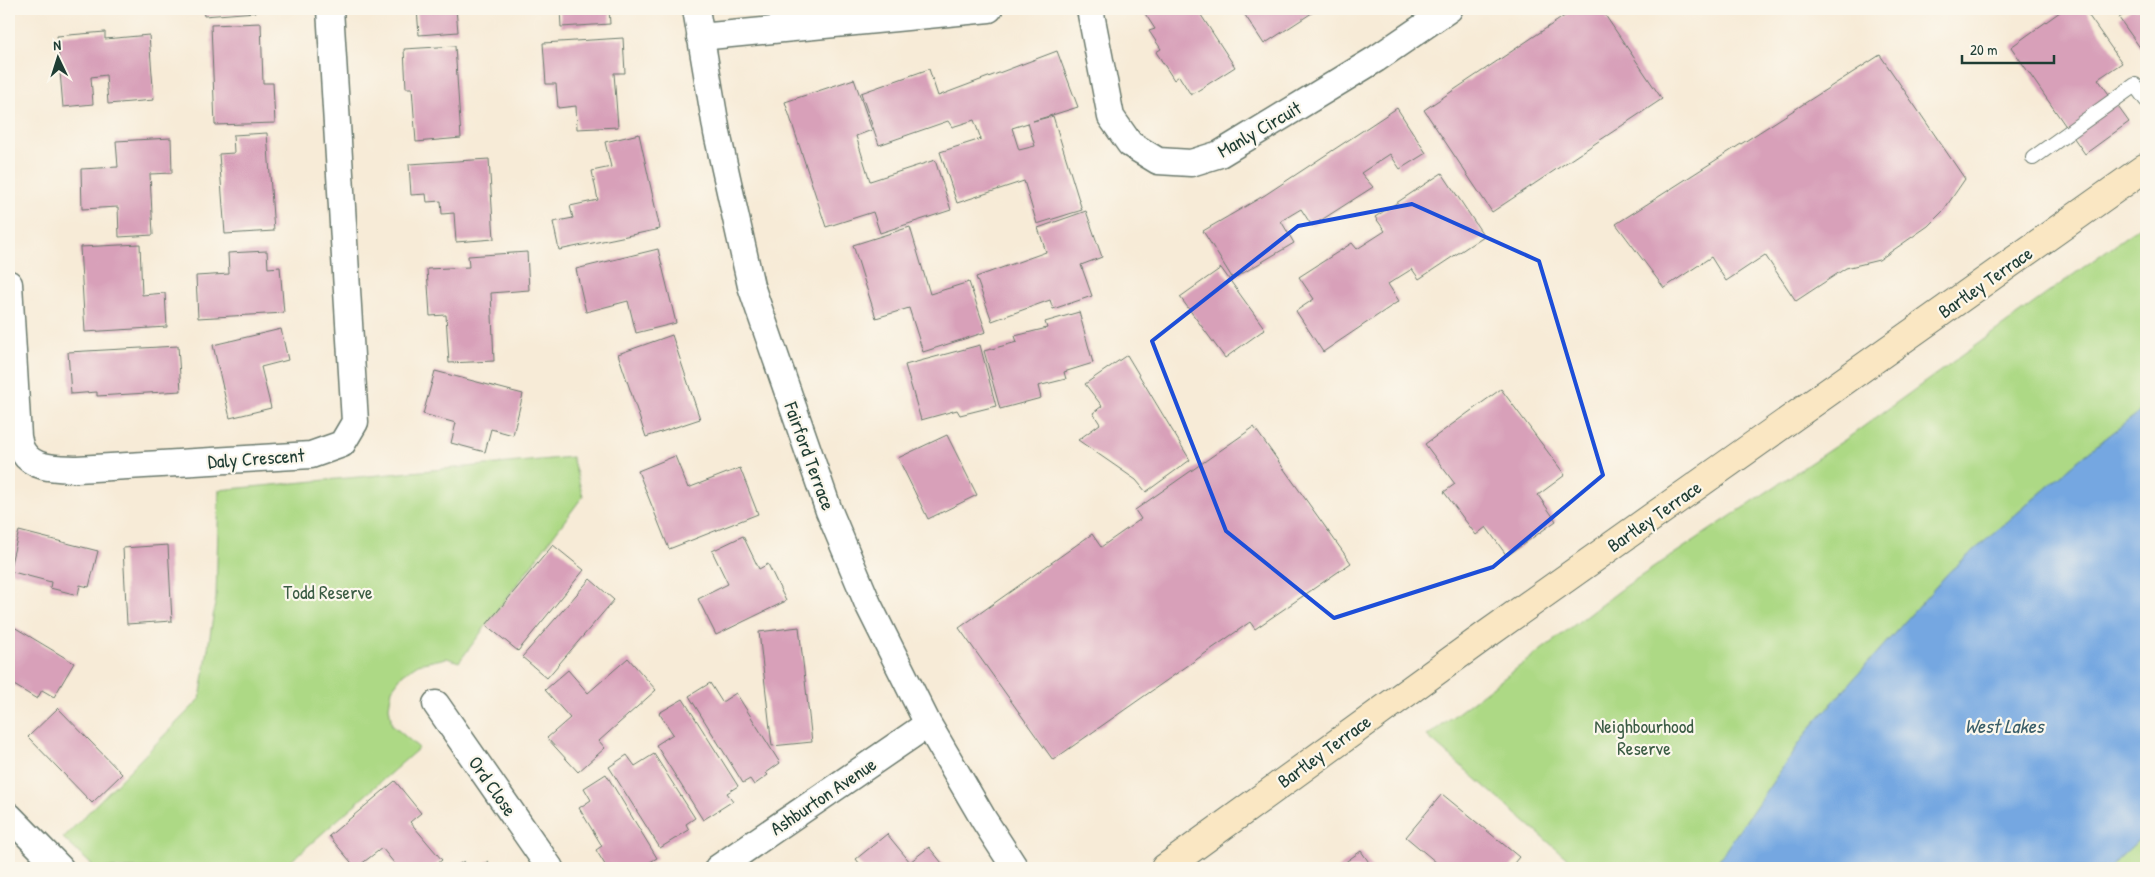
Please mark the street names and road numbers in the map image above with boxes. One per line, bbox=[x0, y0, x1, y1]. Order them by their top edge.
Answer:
street label: Manly Circuit bbox=[1212, 94, 1306, 163]
street label: Bartley Terrace bbox=[1933, 240, 2038, 324]
street label: Fairford Terrace bbox=[778, 397, 842, 514]
street label: Daly Crescent bbox=[207, 442, 306, 474]
street label: Bartley Terrace bbox=[1602, 474, 1707, 558]
street label: Bartley Terrace bbox=[1272, 708, 1376, 794]
street label: Ord Close bbox=[463, 751, 523, 822]
street label: Ashburton Avenue bbox=[765, 751, 881, 841]

